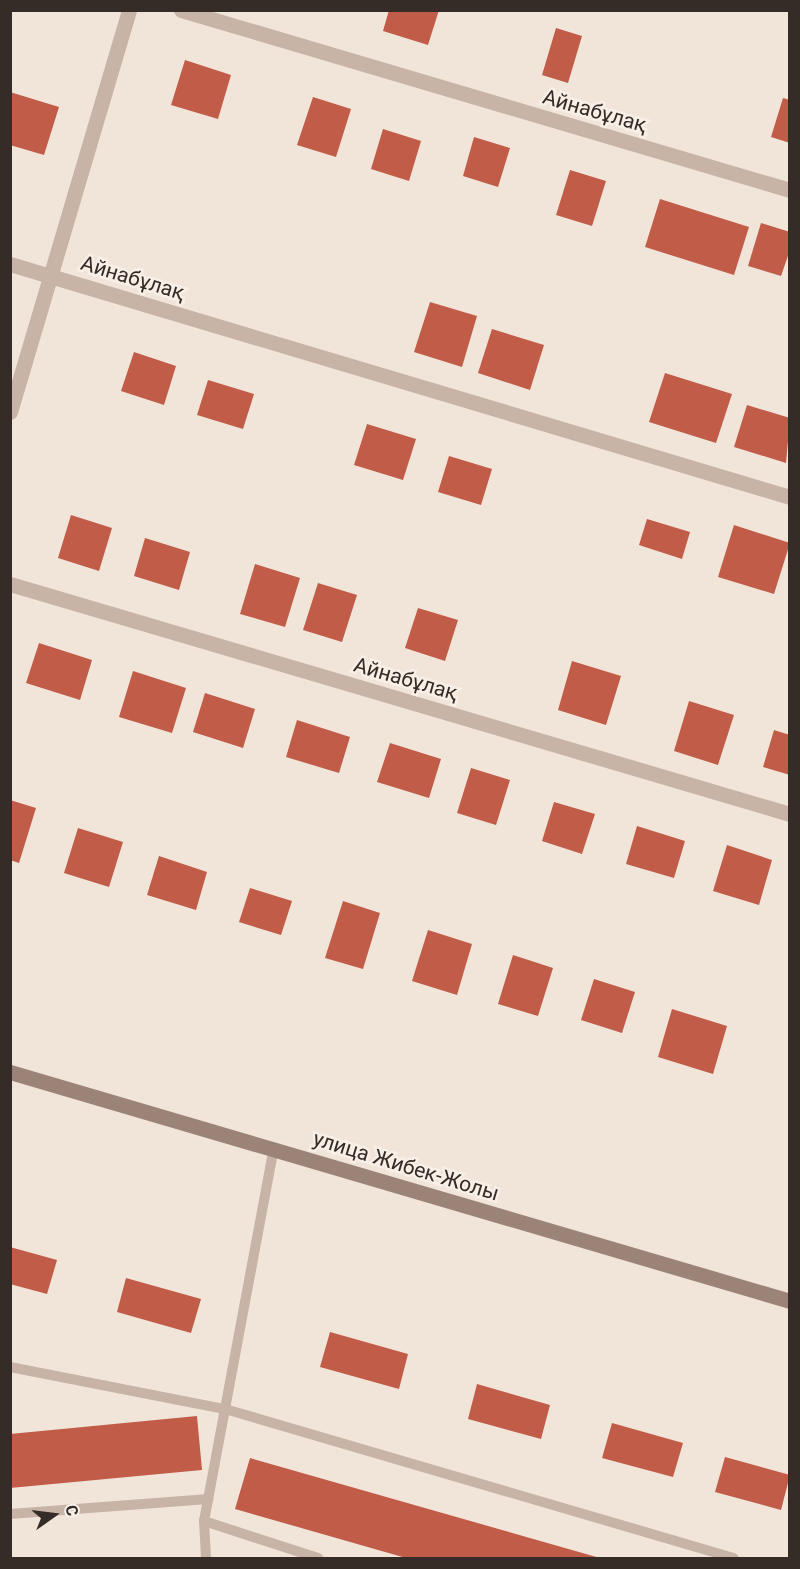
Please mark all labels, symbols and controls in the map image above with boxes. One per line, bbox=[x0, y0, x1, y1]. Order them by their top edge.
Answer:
street label: Айнабұлақ bbox=[540, 84, 650, 138]
street label: Айнабұлақ bbox=[78, 250, 188, 306]
street label: Айнабұлақ bbox=[351, 652, 461, 706]
street label: улица Жибек-Жолы bbox=[310, 1126, 502, 1206]
north arrow bbox=[24, 1485, 84, 1545]
text: С bbox=[61, 1503, 82, 1518]

